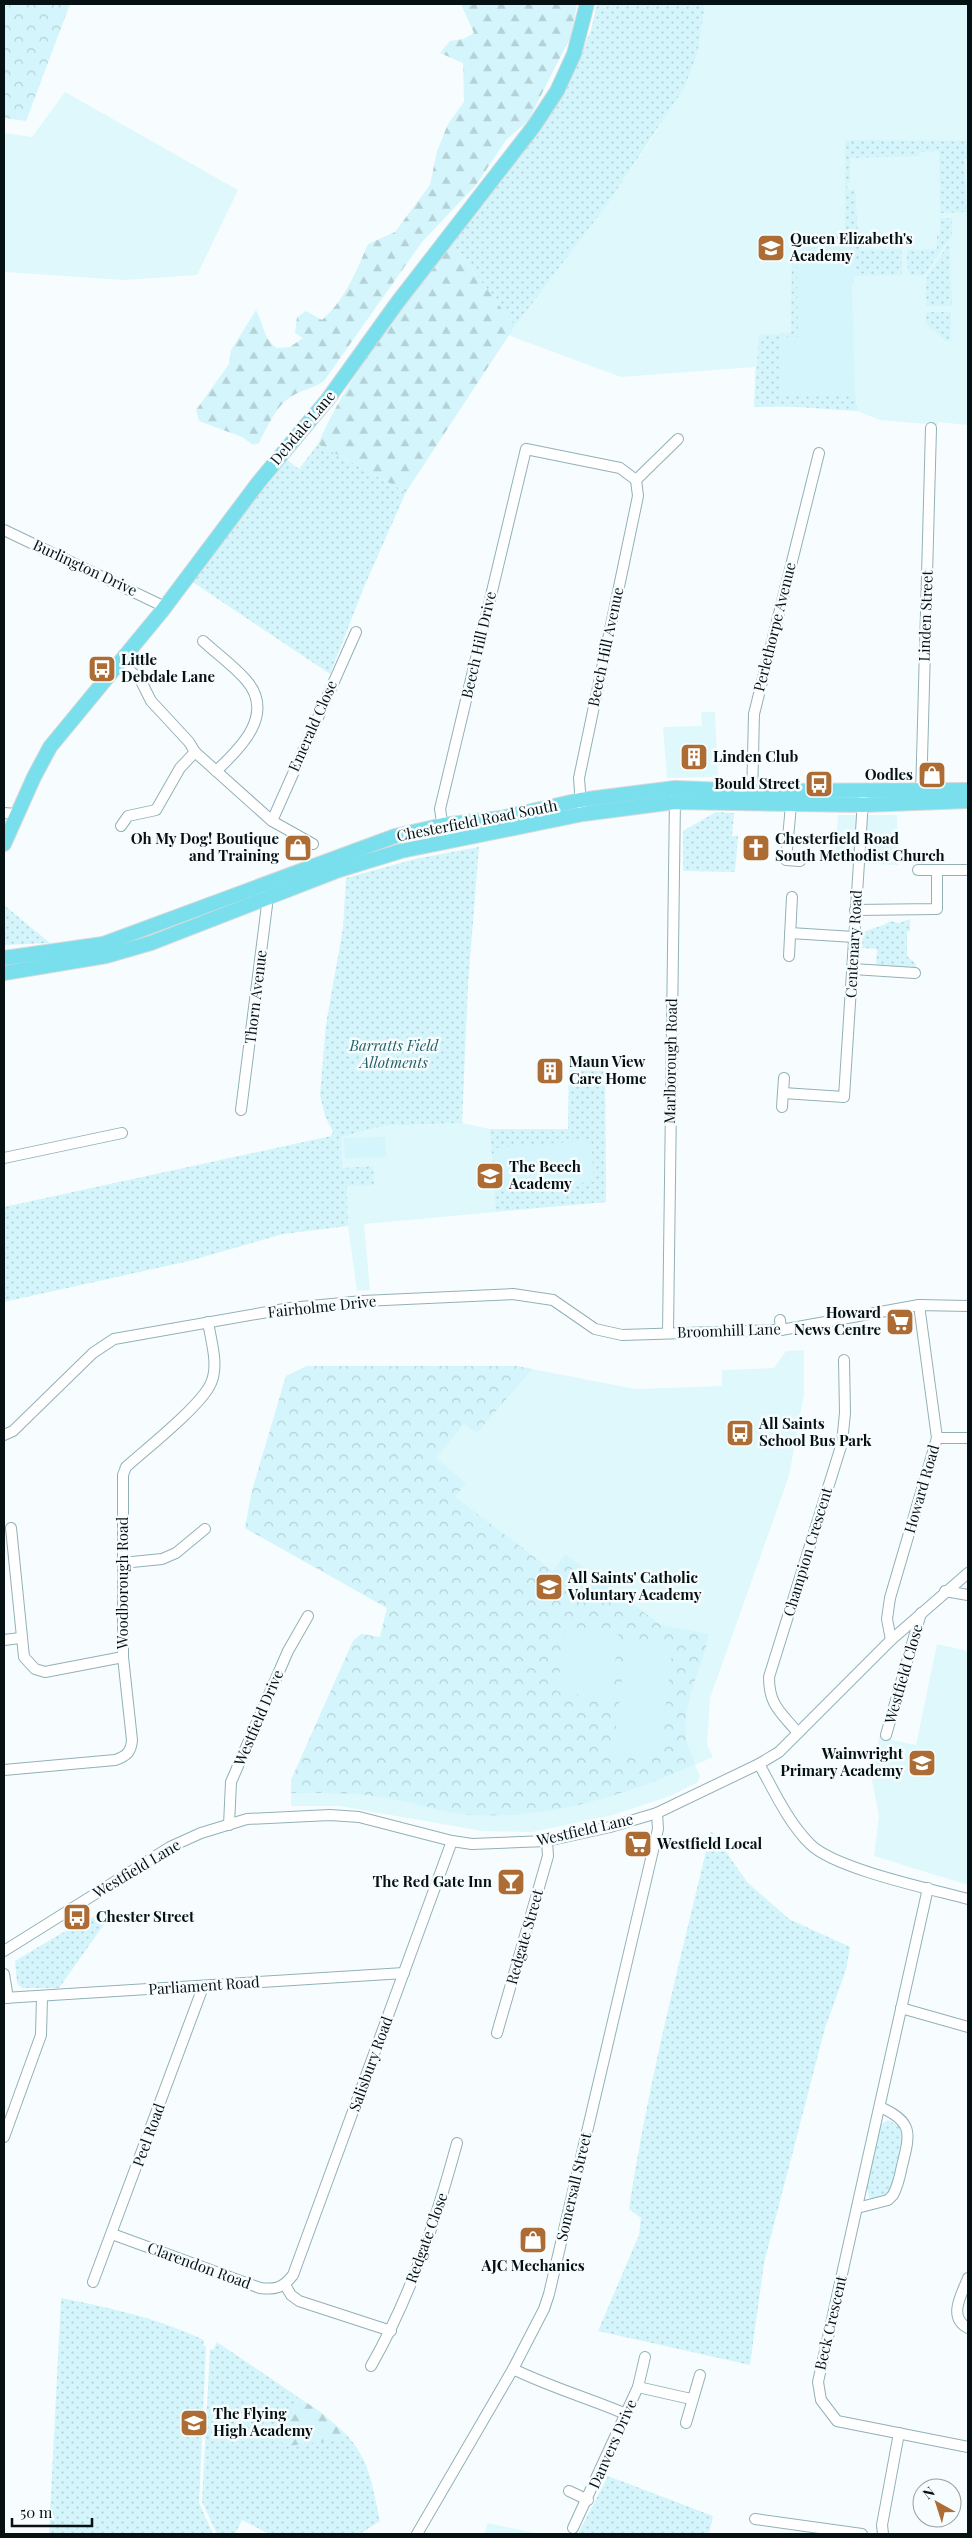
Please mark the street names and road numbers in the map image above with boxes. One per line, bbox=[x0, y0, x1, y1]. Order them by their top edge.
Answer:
street label: Debdale Lane bbox=[265, 386, 339, 469]
street label: Burlington Drive bbox=[30, 534, 141, 600]
street label: Perlethorpe Avenue bbox=[748, 560, 800, 693]
street label: Linden Street bbox=[913, 569, 937, 662]
street label: Beech Hill Avenue bbox=[583, 585, 627, 708]
street label: Beech Hill Drive bbox=[456, 589, 500, 700]
street label: Emerald Close bbox=[283, 677, 341, 774]
street label: Chesterfield Road South bbox=[395, 795, 559, 845]
street label: Centenary Road bbox=[840, 889, 866, 998]
street label: Thorn Avenue bbox=[239, 949, 271, 1045]
street label: Marlborough Road bbox=[659, 998, 681, 1124]
street label: Fairholme Drive bbox=[267, 1290, 377, 1322]
street label: Broomhill Lane bbox=[677, 1318, 781, 1342]
street label: Howard Road bbox=[899, 1442, 943, 1535]
street label: Champion Crescent bbox=[778, 1484, 836, 1619]
street label: Woodborough Road bbox=[112, 1517, 132, 1650]
street label: Westfield Close bbox=[879, 1622, 927, 1727]
street label: Westfield Drive bbox=[228, 1667, 287, 1770]
street label: Westfield Lane bbox=[534, 1808, 635, 1850]
street label: Westfield Lane bbox=[88, 1834, 184, 1903]
street label: Redgate Street bbox=[501, 1886, 547, 1987]
street label: Parliament Road bbox=[148, 1971, 261, 1999]
street label: Salisbury Road bbox=[344, 2013, 397, 2114]
street label: Peel Road bbox=[127, 2100, 169, 2169]
street label: Somersall Street bbox=[551, 2130, 595, 2243]
street label: Redgate Close bbox=[400, 2190, 452, 2286]
street label: Clarendon Road bbox=[145, 2237, 254, 2293]
street label: Beck Crescent bbox=[809, 2273, 851, 2372]
street label: Danvers Drive bbox=[583, 2396, 641, 2491]

